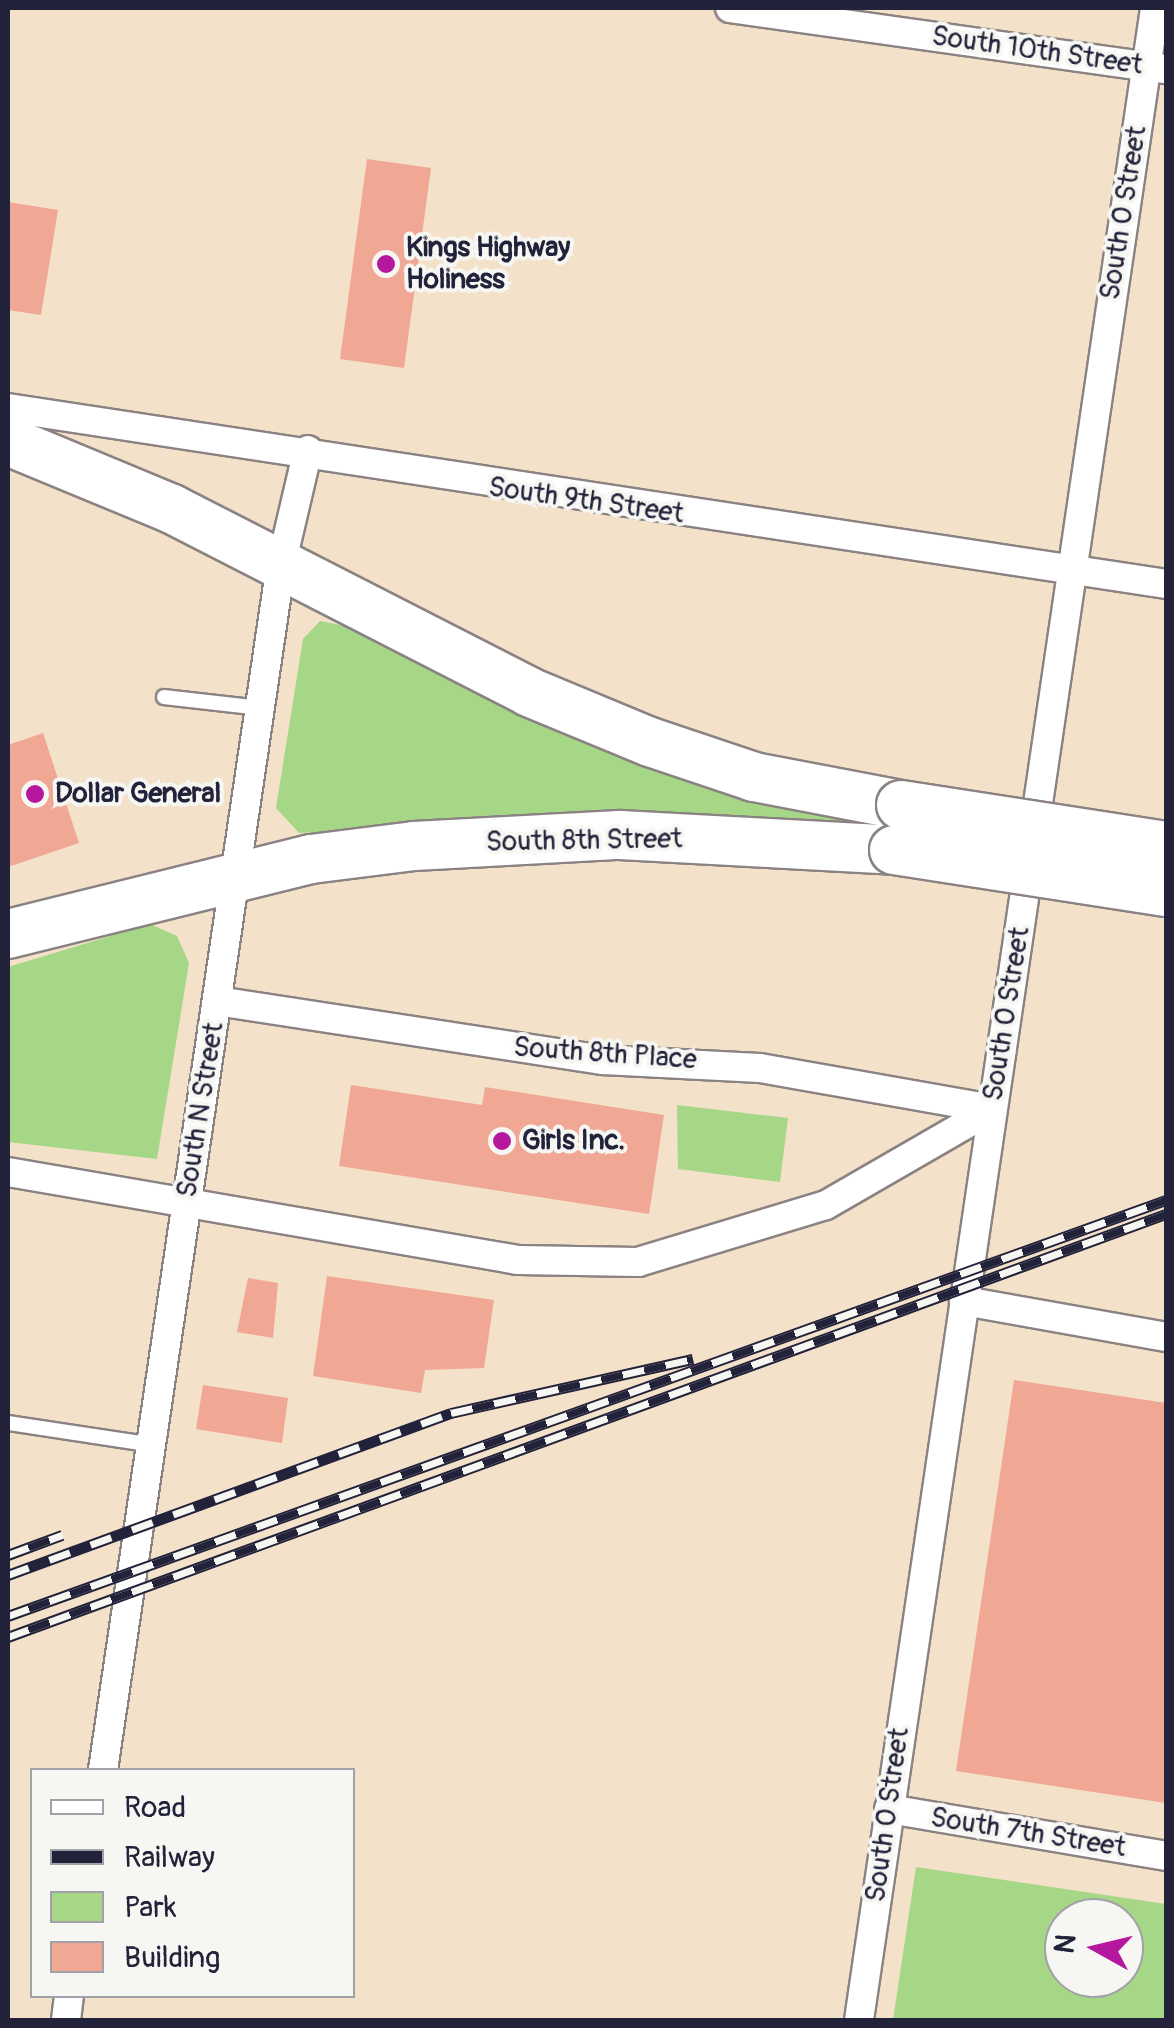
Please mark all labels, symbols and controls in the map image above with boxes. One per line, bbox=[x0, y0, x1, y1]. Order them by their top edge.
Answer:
street label: South 10th Street bbox=[929, 20, 1145, 82]
street label: South O Street bbox=[1094, 124, 1154, 302]
place label: Kings Highway Holiness bbox=[406, 231, 570, 297]
marker: Kings Highway Holiness bbox=[375, 253, 397, 275]
street label: South 9th Street bbox=[486, 471, 686, 531]
place label: Dollar General bbox=[55, 777, 221, 811]
marker: Dollar General bbox=[24, 783, 46, 805]
street label: South 8th Street bbox=[485, 822, 683, 860]
street label: South O Street bbox=[977, 925, 1037, 1103]
street label: South N Street bbox=[171, 1020, 231, 1200]
street label: South 8th Place bbox=[512, 1031, 698, 1077]
place label: Girls Inc. bbox=[522, 1124, 625, 1158]
marker: Girls Inc. bbox=[491, 1130, 513, 1152]
street label: South O Street bbox=[859, 1726, 917, 1904]
legend bbox=[30, 1768, 355, 1998]
text: Road bbox=[124, 1789, 186, 1826]
street label: South 7th Street bbox=[928, 1801, 1128, 1865]
text: Railway bbox=[124, 1839, 215, 1876]
text: Park bbox=[124, 1889, 177, 1926]
north arrow bbox=[1044, 1898, 1144, 1998]
text: N bbox=[1047, 1932, 1084, 1956]
text: Building bbox=[124, 1939, 220, 1976]

